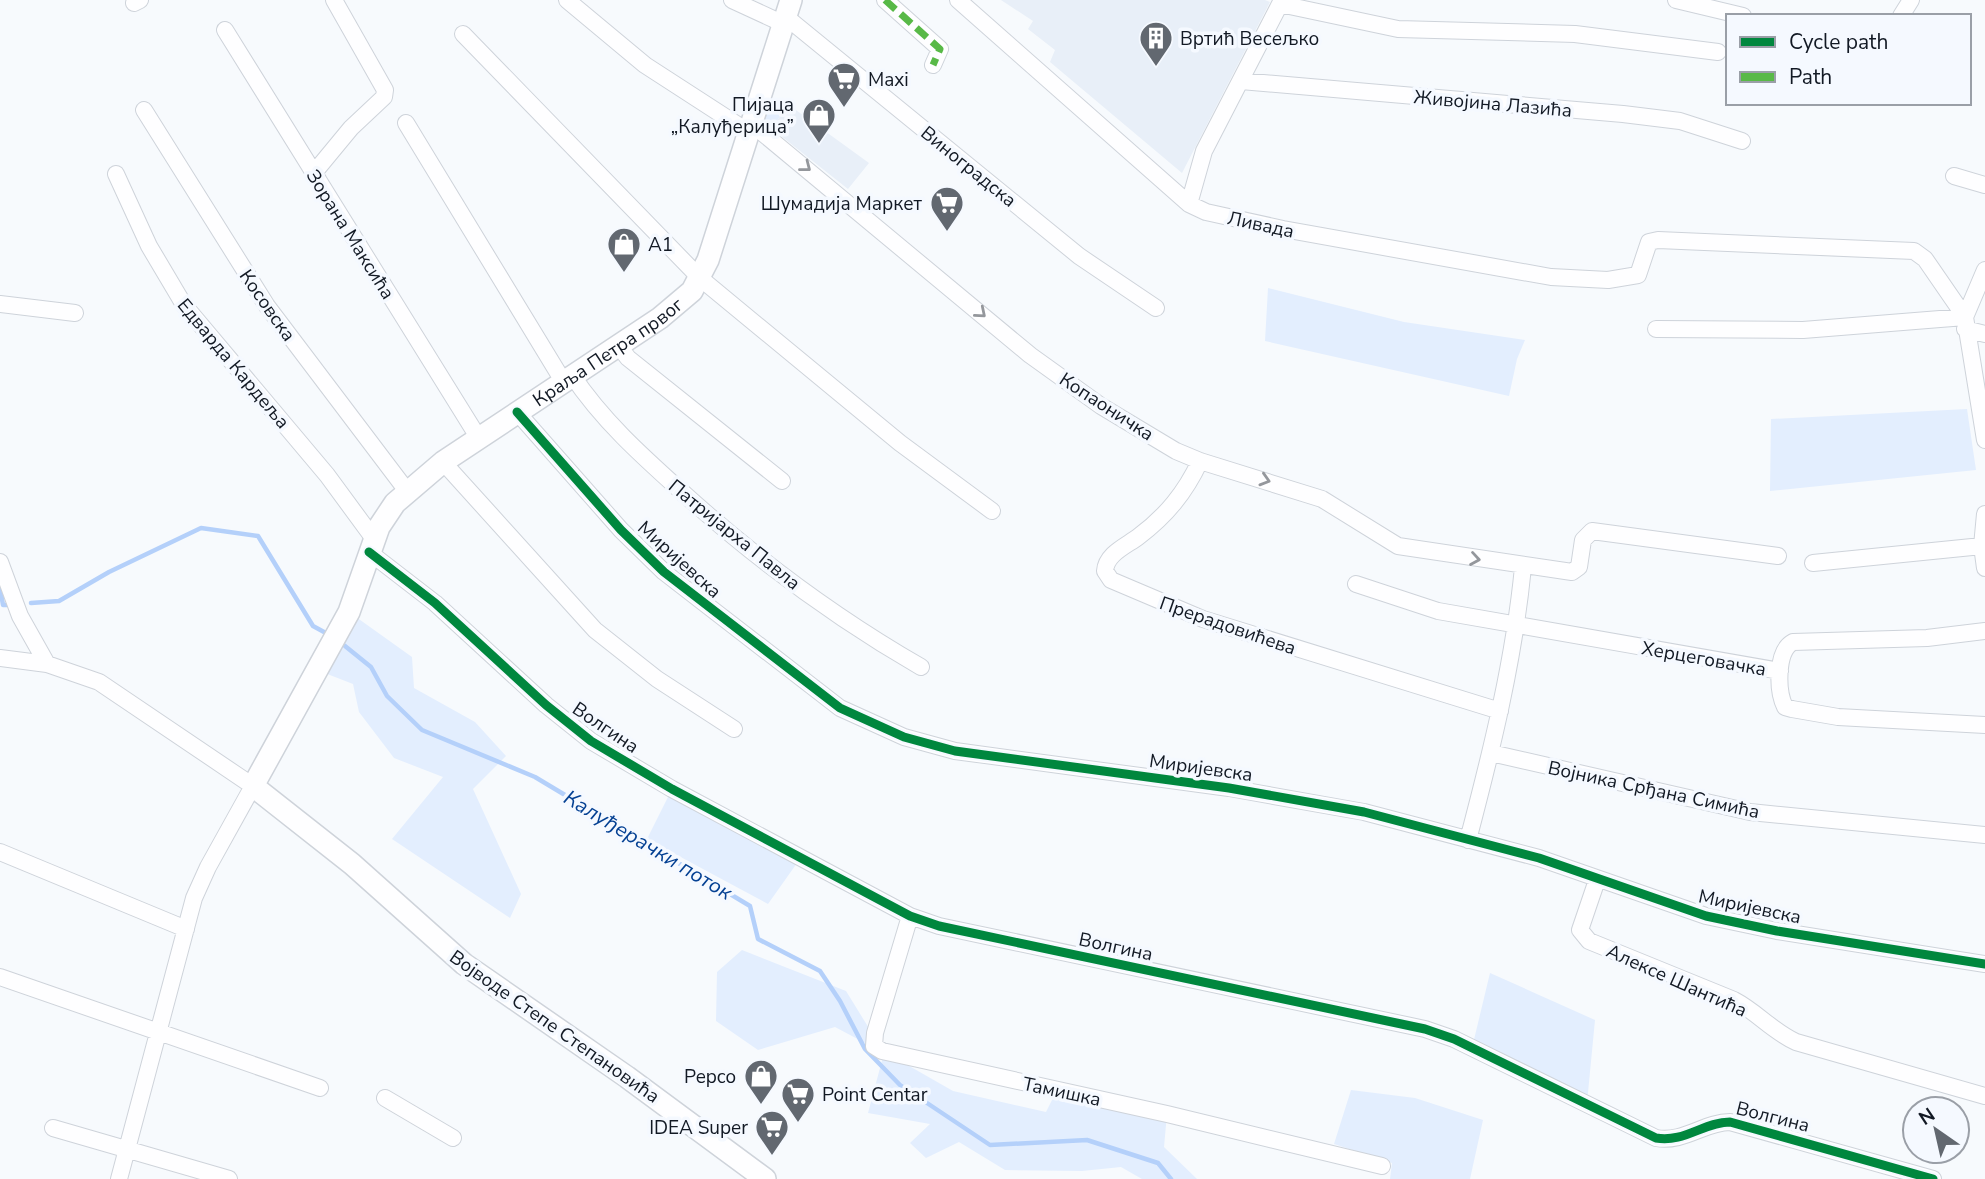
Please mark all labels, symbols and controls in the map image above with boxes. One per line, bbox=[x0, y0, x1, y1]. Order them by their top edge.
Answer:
legend bbox=[1726, 14, 1971, 105]
building icon: Вртић Весељко bbox=[1137, 19, 1175, 68]
place label: Вртић Весељко bbox=[1180, 26, 1319, 52]
text: Cycle path bbox=[1789, 28, 1888, 56]
supermarket icon: Maxi bbox=[825, 60, 863, 109]
text: Path bbox=[1789, 63, 1832, 91]
place label: Maxi bbox=[868, 67, 909, 93]
street label: Живојина Лазића bbox=[1413, 84, 1573, 124]
place label: Пијаца „Калуђерица” bbox=[671, 92, 794, 140]
shop icon: Пијаца „Калуђерица” bbox=[800, 96, 838, 145]
street label: Виноградска bbox=[915, 120, 1022, 213]
one-way arrow bbox=[799, 159, 811, 172]
street label: Зорана Максића bbox=[300, 165, 401, 304]
supermarket icon: Шумадија Маркет bbox=[928, 184, 966, 233]
place label: Шумадија Маркет bbox=[761, 191, 923, 217]
street label: Ливада bbox=[1225, 205, 1296, 245]
shop icon: A1 bbox=[605, 225, 643, 274]
place label: A1 bbox=[648, 232, 673, 258]
street label: Косовска bbox=[233, 264, 301, 347]
street label: Краља Петра првог bbox=[528, 292, 689, 413]
street label: Едварда Кардеља bbox=[171, 293, 295, 434]
one-way arrow bbox=[972, 305, 985, 317]
street label: Копаоничка bbox=[1054, 367, 1159, 447]
one-way arrow bbox=[1259, 472, 1271, 486]
street label: Патријарха Павла bbox=[663, 473, 806, 596]
street label: Миријевска bbox=[632, 515, 727, 604]
one-way arrow bbox=[1469, 551, 1481, 566]
street label: Прерадовићева bbox=[1156, 590, 1299, 661]
street label: Херцеговачка bbox=[1640, 635, 1768, 683]
street label: Волгина bbox=[567, 696, 644, 760]
street label: Миријевска bbox=[1147, 748, 1254, 788]
street label: Војника Срђана Симића bbox=[1545, 755, 1762, 825]
water label: Калуђерачки поток bbox=[559, 784, 738, 907]
street label: Миријевска bbox=[1696, 883, 1803, 931]
street label: Волгина bbox=[1076, 926, 1155, 967]
street label: Алексе Шантића bbox=[1602, 938, 1751, 1024]
street label: Војводе Степе Степановића bbox=[444, 944, 665, 1109]
shop icon: Pepco bbox=[742, 1057, 780, 1106]
place label: Pepco bbox=[684, 1064, 736, 1090]
street label: Тамишка bbox=[1020, 1071, 1103, 1113]
supermarket icon: Point Centar bbox=[779, 1075, 817, 1124]
place label: Point Centar bbox=[822, 1082, 928, 1108]
street label: Волгина bbox=[1733, 1095, 1812, 1139]
north arrow bbox=[1901, 1095, 1971, 1165]
text: N bbox=[1914, 1102, 1940, 1131]
supermarket icon: IDEA Super bbox=[753, 1108, 791, 1157]
place label: IDEA Super bbox=[649, 1115, 748, 1141]

